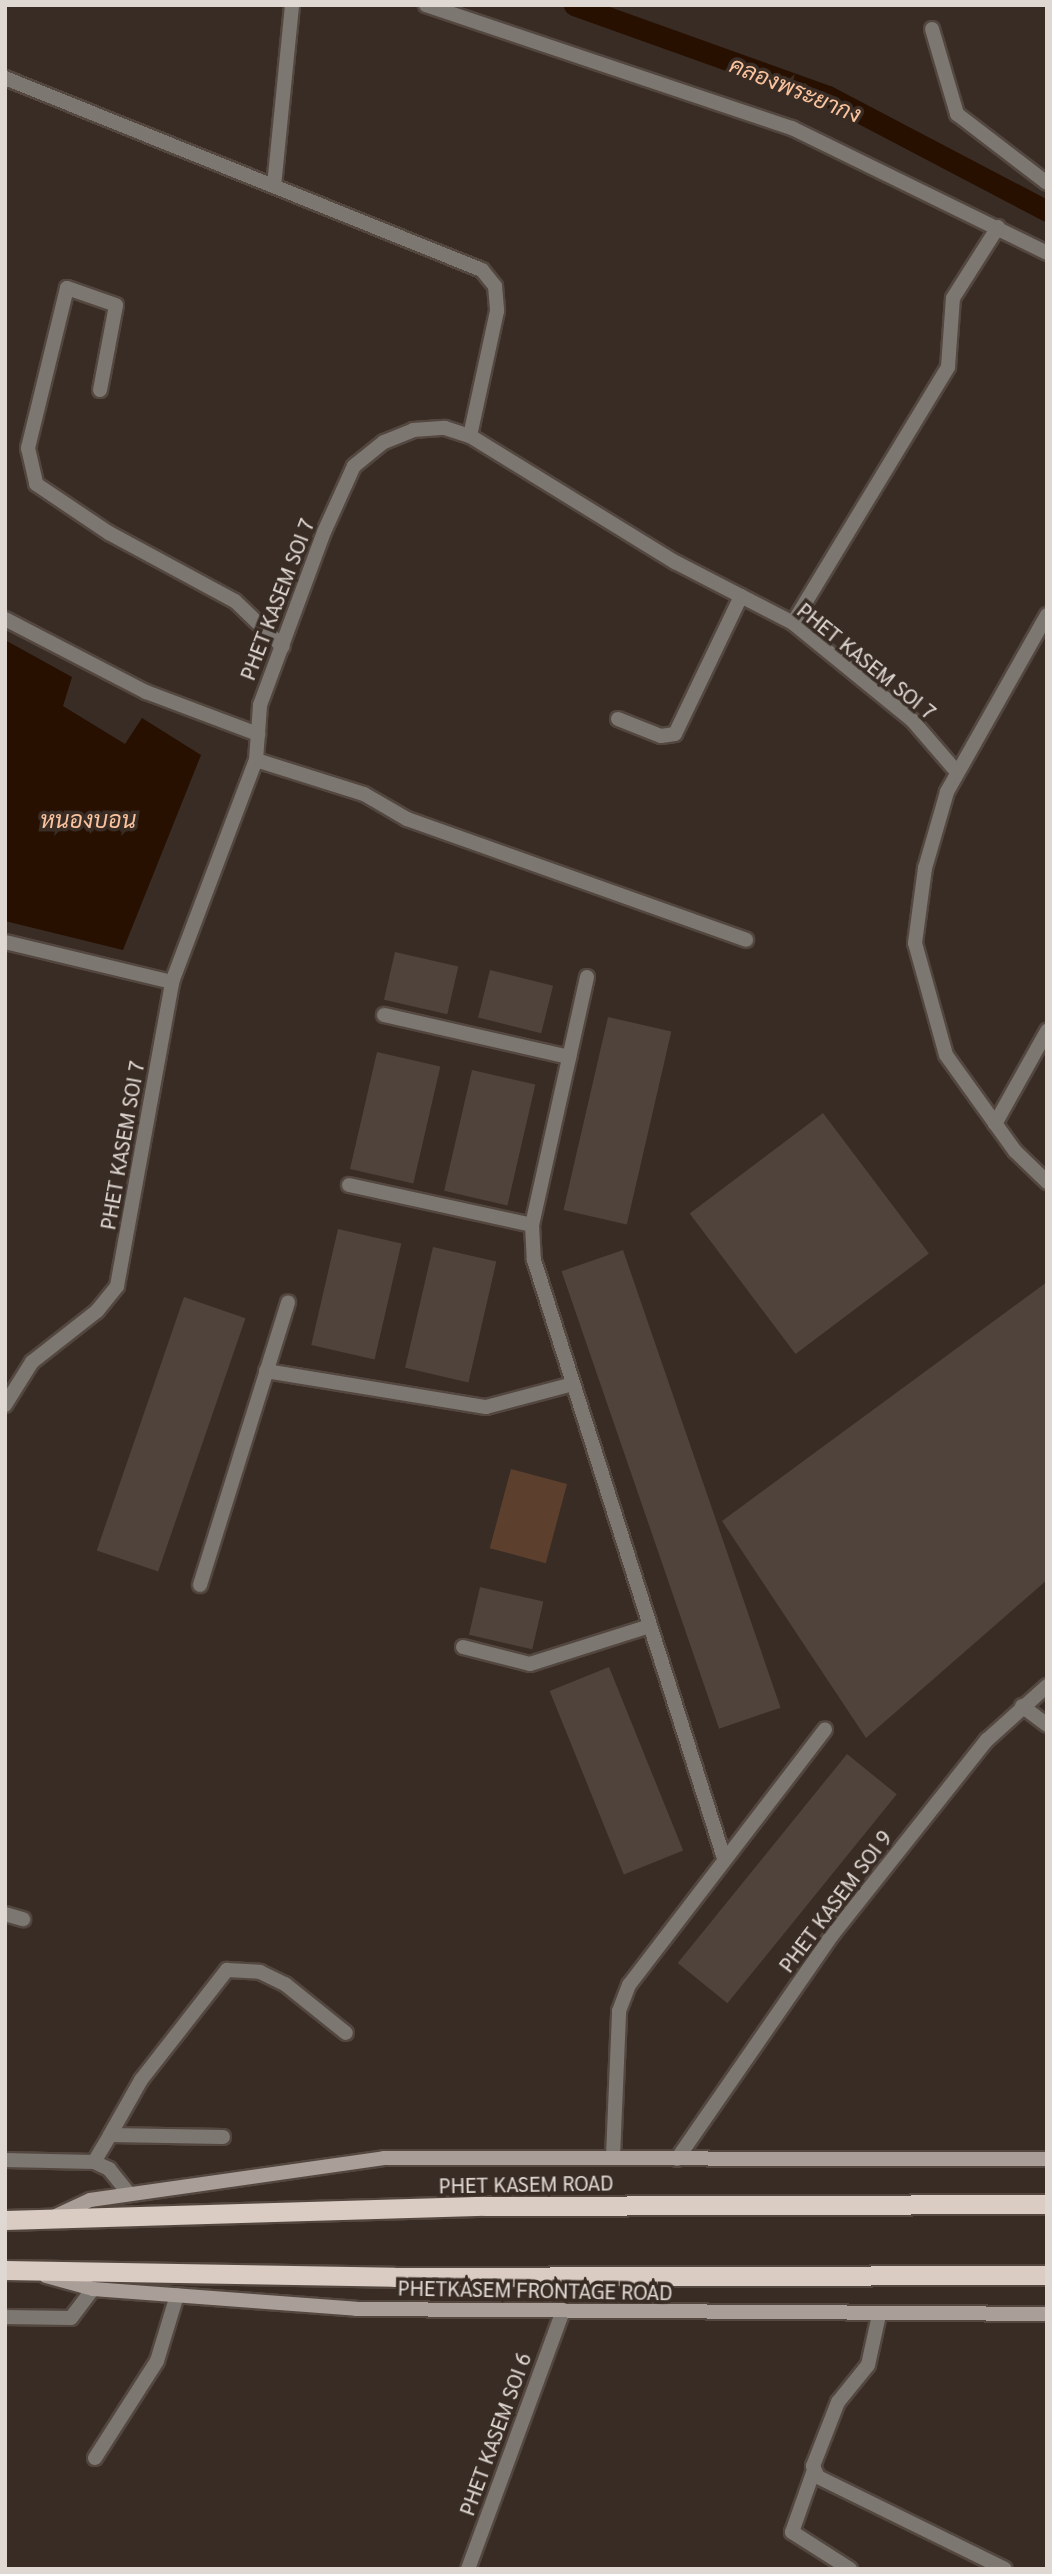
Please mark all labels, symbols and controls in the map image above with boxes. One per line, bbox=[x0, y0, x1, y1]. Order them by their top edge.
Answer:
water label: คลองพระยากง bbox=[726, 49, 866, 127]
street label: PHET KASEM SOI 7 bbox=[235, 514, 319, 684]
street label: PHET KASEM SOI 7 bbox=[792, 597, 942, 725]
water label: หนองบอน bbox=[40, 804, 136, 832]
street label: PHET KASEM SOI 7 bbox=[95, 1058, 149, 1232]
street label: PHET KASEM SOI 9 bbox=[773, 1825, 897, 1977]
street label: PHET KASEM ROAD bbox=[438, 2170, 614, 2198]
street label: PHETKASEM FRONTAGE ROAD bbox=[398, 2275, 672, 2305]
street label: PHET KASEM SOI 6 bbox=[454, 2349, 536, 2519]

